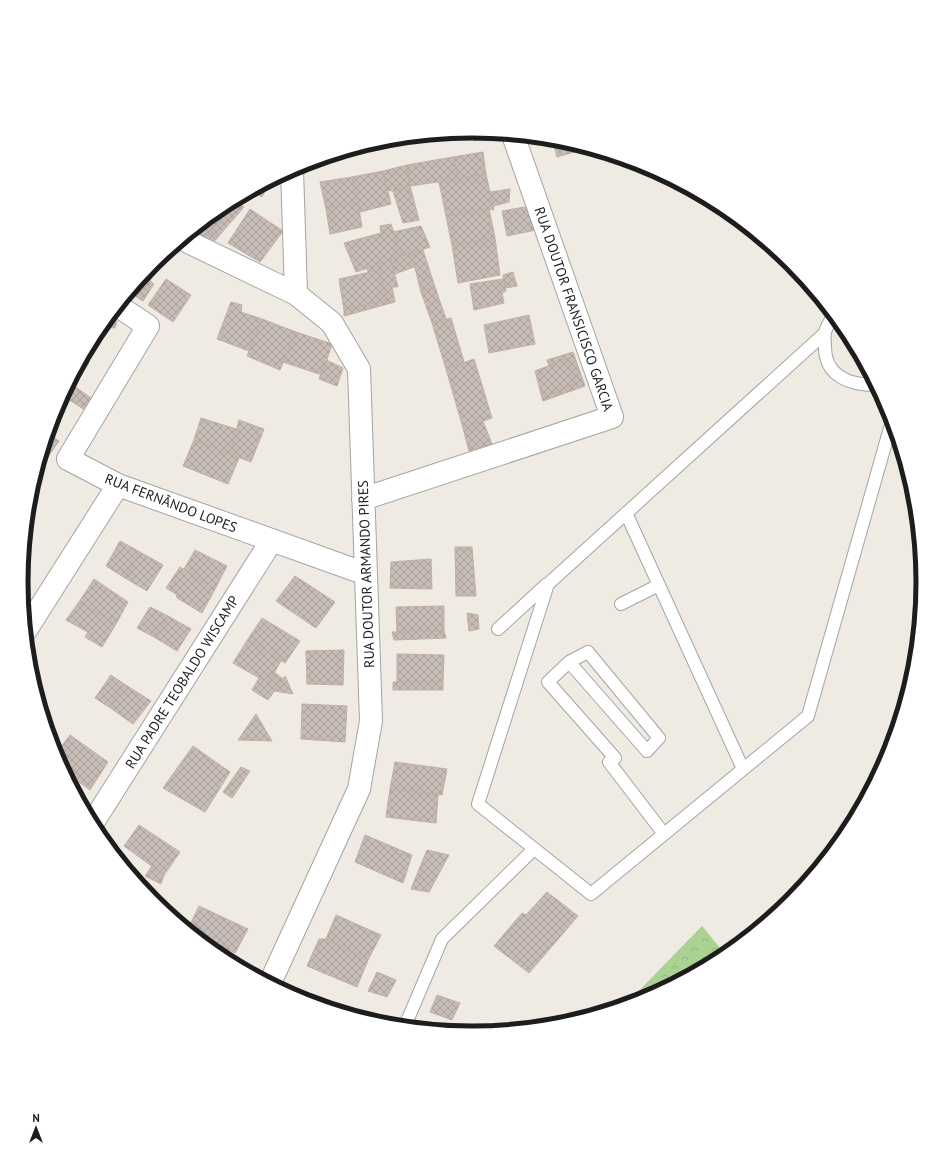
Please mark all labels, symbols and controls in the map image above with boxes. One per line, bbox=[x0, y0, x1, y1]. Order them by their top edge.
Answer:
street label: RUA DOUTOR FRANSICISCO GARCIA bbox=[531, 204, 618, 414]
street label: RUA FERNÃNDO LOPES bbox=[102, 470, 240, 536]
street label: RUA DOUTOR ARMANDO PIRES bbox=[354, 480, 378, 668]
street label: RUA PADRE TEOBALDO WISCAMP bbox=[121, 592, 243, 772]
north arrow bbox=[16, 1108, 56, 1148]
text: N bbox=[32, 1111, 40, 1125]

